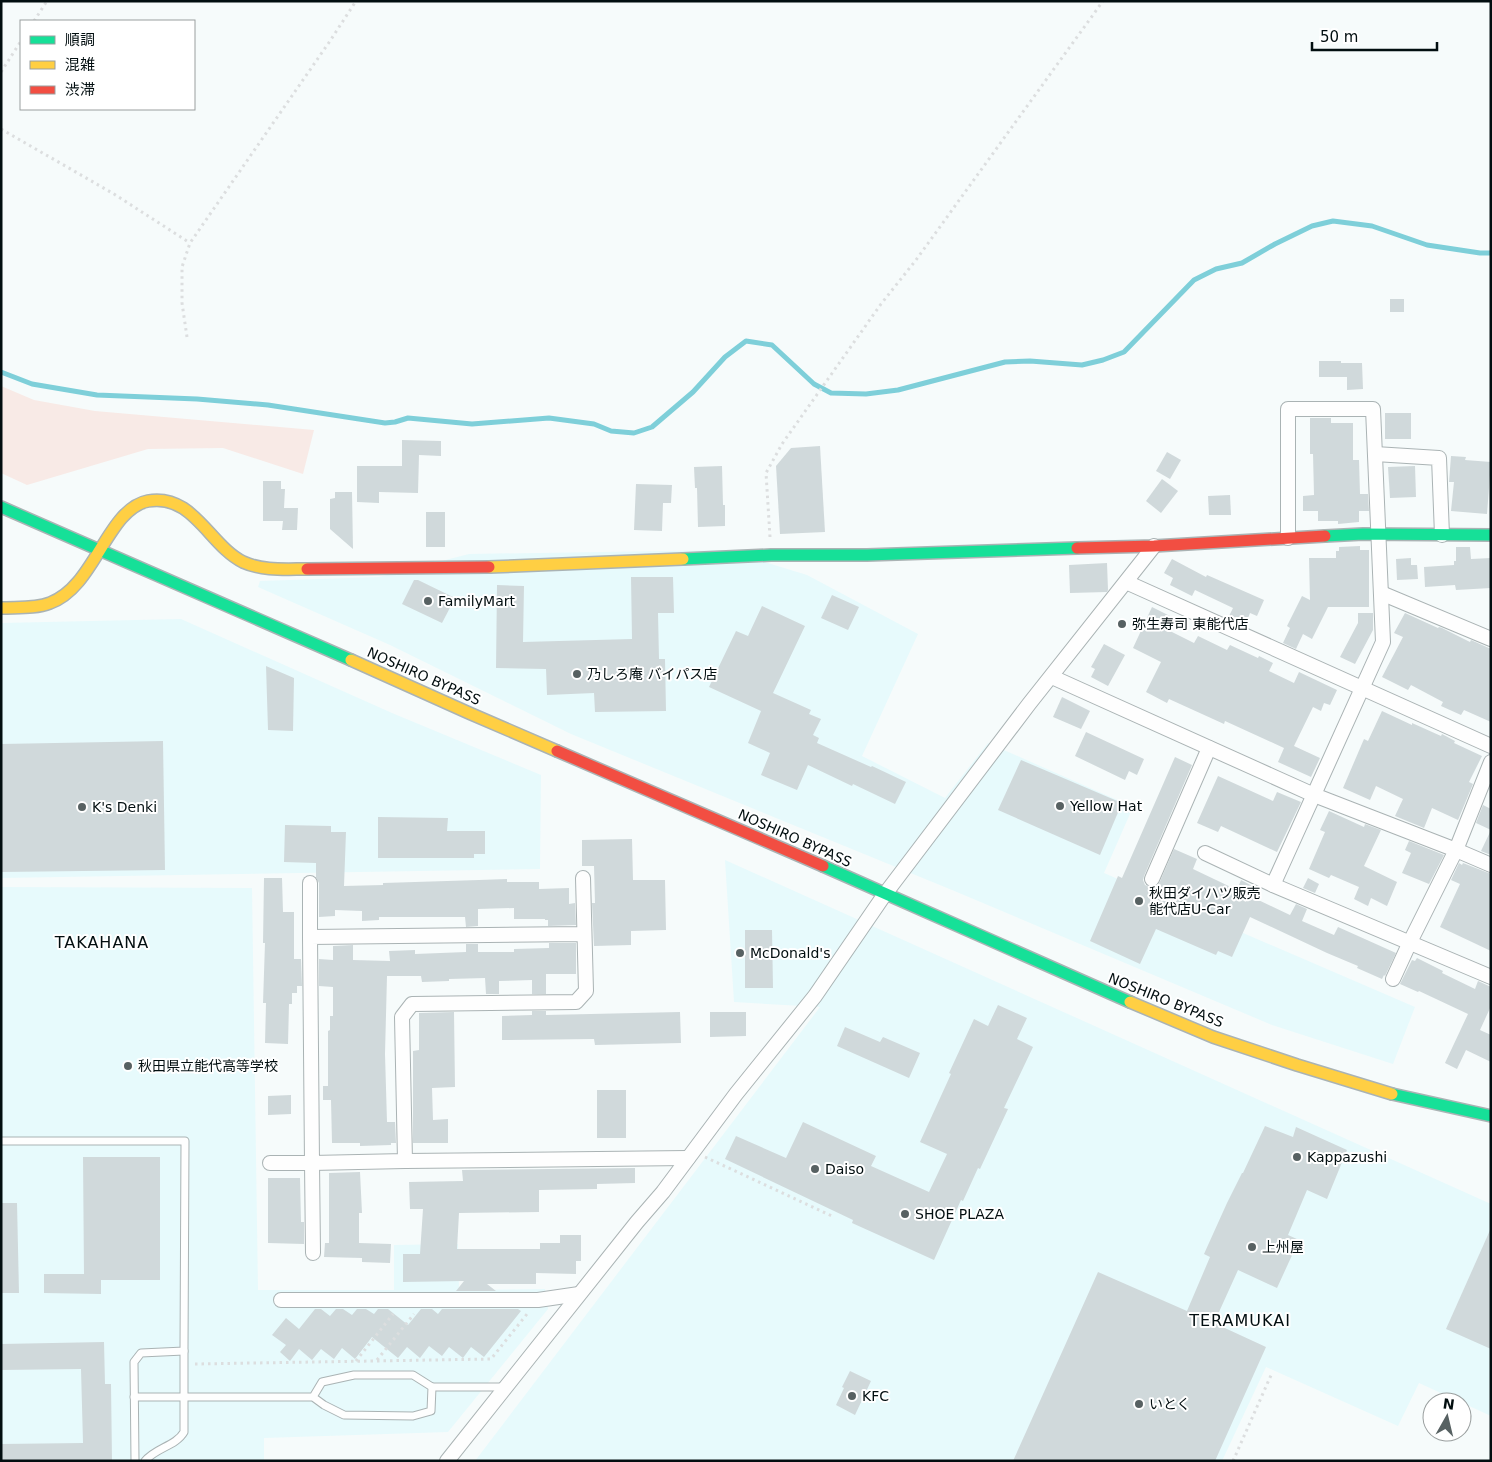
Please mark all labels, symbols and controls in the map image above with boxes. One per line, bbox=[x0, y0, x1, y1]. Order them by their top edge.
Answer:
legend bbox=[20, 20, 195, 110]
scale bar bbox=[1312, 20, 1437, 52]
text: 50 m bbox=[1320, 28, 1358, 46]
text: 順調 bbox=[65, 31, 95, 49]
text: 混雑 bbox=[65, 56, 95, 74]
text: 渋滞 bbox=[65, 81, 95, 99]
place label: FamilyMart bbox=[438, 593, 515, 609]
marker: FamilyMart bbox=[422, 595, 434, 607]
place label: 弥生寿司 東能代店 bbox=[1132, 616, 1248, 632]
marker: 弥生寿司 東能代店 bbox=[1116, 618, 1128, 630]
street label: NOSHIRO BYPASS bbox=[365, 644, 483, 708]
place label: 乃しろ庵 バイパス店 bbox=[587, 666, 717, 682]
marker: 乃しろ庵 バイパス店 bbox=[571, 668, 583, 680]
place label: Yellow Hat bbox=[1069, 798, 1143, 814]
place label: K's Denki bbox=[92, 799, 157, 815]
marker: Yellow Hat bbox=[1054, 800, 1066, 812]
marker: K's Denki bbox=[76, 801, 88, 813]
street label: NOSHIRO BYPASS bbox=[736, 806, 854, 870]
place label: 秋田ダイハツ販売 能代店U-Car bbox=[1149, 885, 1261, 917]
marker: 秋田ダイハツ販売 能代店U-Car bbox=[1133, 895, 1145, 907]
district label: TAKAHANA bbox=[54, 933, 149, 952]
place label: McDonald's bbox=[750, 945, 831, 961]
marker: McDonald's bbox=[734, 947, 746, 959]
street label: NOSHIRO BYPASS bbox=[1106, 970, 1226, 1030]
place label: 秋田県立能代高等学校 bbox=[138, 1058, 278, 1074]
marker: 秋田県立能代高等学校 bbox=[122, 1060, 134, 1072]
place label: Kappazushi bbox=[1307, 1149, 1387, 1165]
marker: Kappazushi bbox=[1291, 1151, 1303, 1163]
place label: Daiso bbox=[825, 1161, 864, 1177]
marker: Daiso bbox=[809, 1163, 821, 1175]
place label: SHOE PLAZA bbox=[915, 1206, 1004, 1222]
marker: SHOE PLAZA bbox=[899, 1208, 911, 1220]
place label: 上州屋 bbox=[1262, 1239, 1304, 1255]
marker: 上州屋 bbox=[1246, 1241, 1258, 1253]
district label: TERAMUKAI bbox=[1188, 1311, 1291, 1330]
place label: KFC bbox=[862, 1388, 889, 1404]
marker: KFC bbox=[846, 1390, 858, 1402]
north arrow bbox=[1422, 1392, 1472, 1442]
text: N bbox=[1442, 1395, 1456, 1413]
place label: いとく bbox=[1149, 1396, 1191, 1412]
marker: いとく bbox=[1133, 1398, 1145, 1410]

